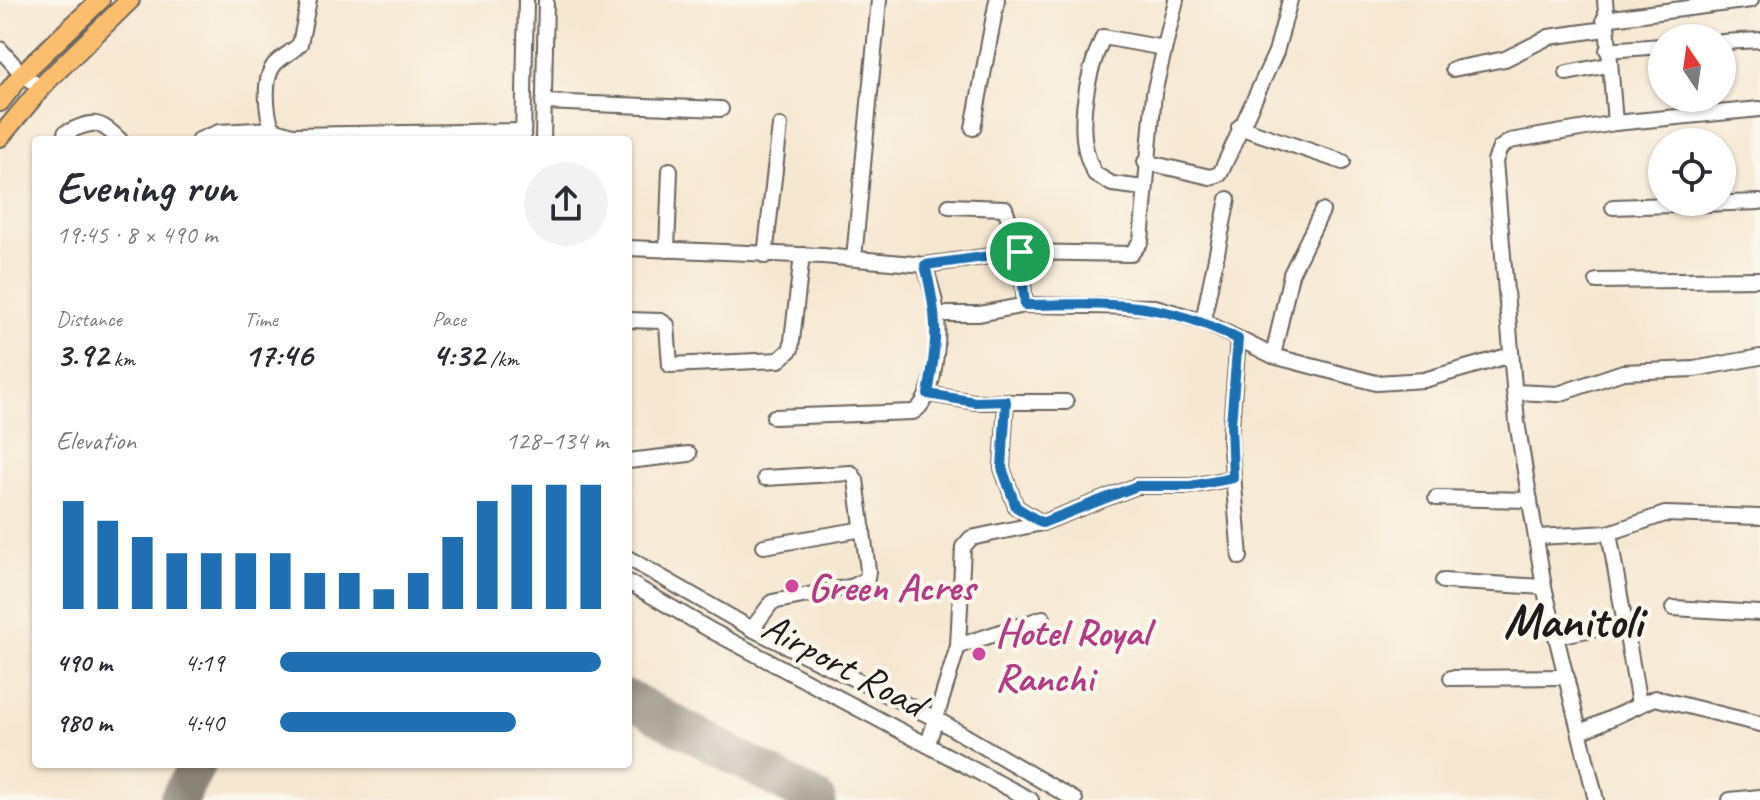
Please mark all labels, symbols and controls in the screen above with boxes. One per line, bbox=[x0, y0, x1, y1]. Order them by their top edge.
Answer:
north arrow bbox=[1648, 24, 1736, 112]
map controls bbox=[1648, 24, 1736, 216]
button: locate bbox=[1648, 128, 1736, 216]
text: Evening run bbox=[56, 160, 236, 215]
button: share bbox=[524, 162, 608, 246]
text: 19:45 · 8 × 490 m bbox=[56, 218, 217, 251]
pin bbox=[986, 218, 1054, 286]
icon: arrive bbox=[998, 230, 1042, 274]
text: Distance bbox=[56, 305, 122, 333]
text: Time bbox=[244, 305, 278, 333]
text: Pace bbox=[432, 305, 466, 333]
text: 3.92 bbox=[56, 333, 108, 376]
text: 17:46 bbox=[244, 333, 313, 376]
text: 4:32 bbox=[432, 333, 485, 376]
text: km bbox=[108, 345, 135, 373]
text: /km bbox=[485, 345, 519, 373]
text: Elevation bbox=[56, 424, 136, 457]
text: 128–134 m bbox=[505, 424, 608, 457]
place label: Green Acres bbox=[808, 562, 978, 612]
marker: Green Acres bbox=[783, 577, 801, 595]
district label: Manitoli bbox=[1503, 591, 1648, 651]
street label: Airport Road bbox=[754, 601, 939, 731]
place label: Hotel Royal Ranchi bbox=[995, 607, 1157, 703]
marker: Hotel Royal Ranchi bbox=[970, 645, 988, 663]
text: 490 m bbox=[56, 646, 112, 679]
text: 4:19 bbox=[184, 646, 224, 679]
text: 980 m bbox=[56, 706, 112, 739]
text: 4:40 bbox=[184, 706, 224, 739]

